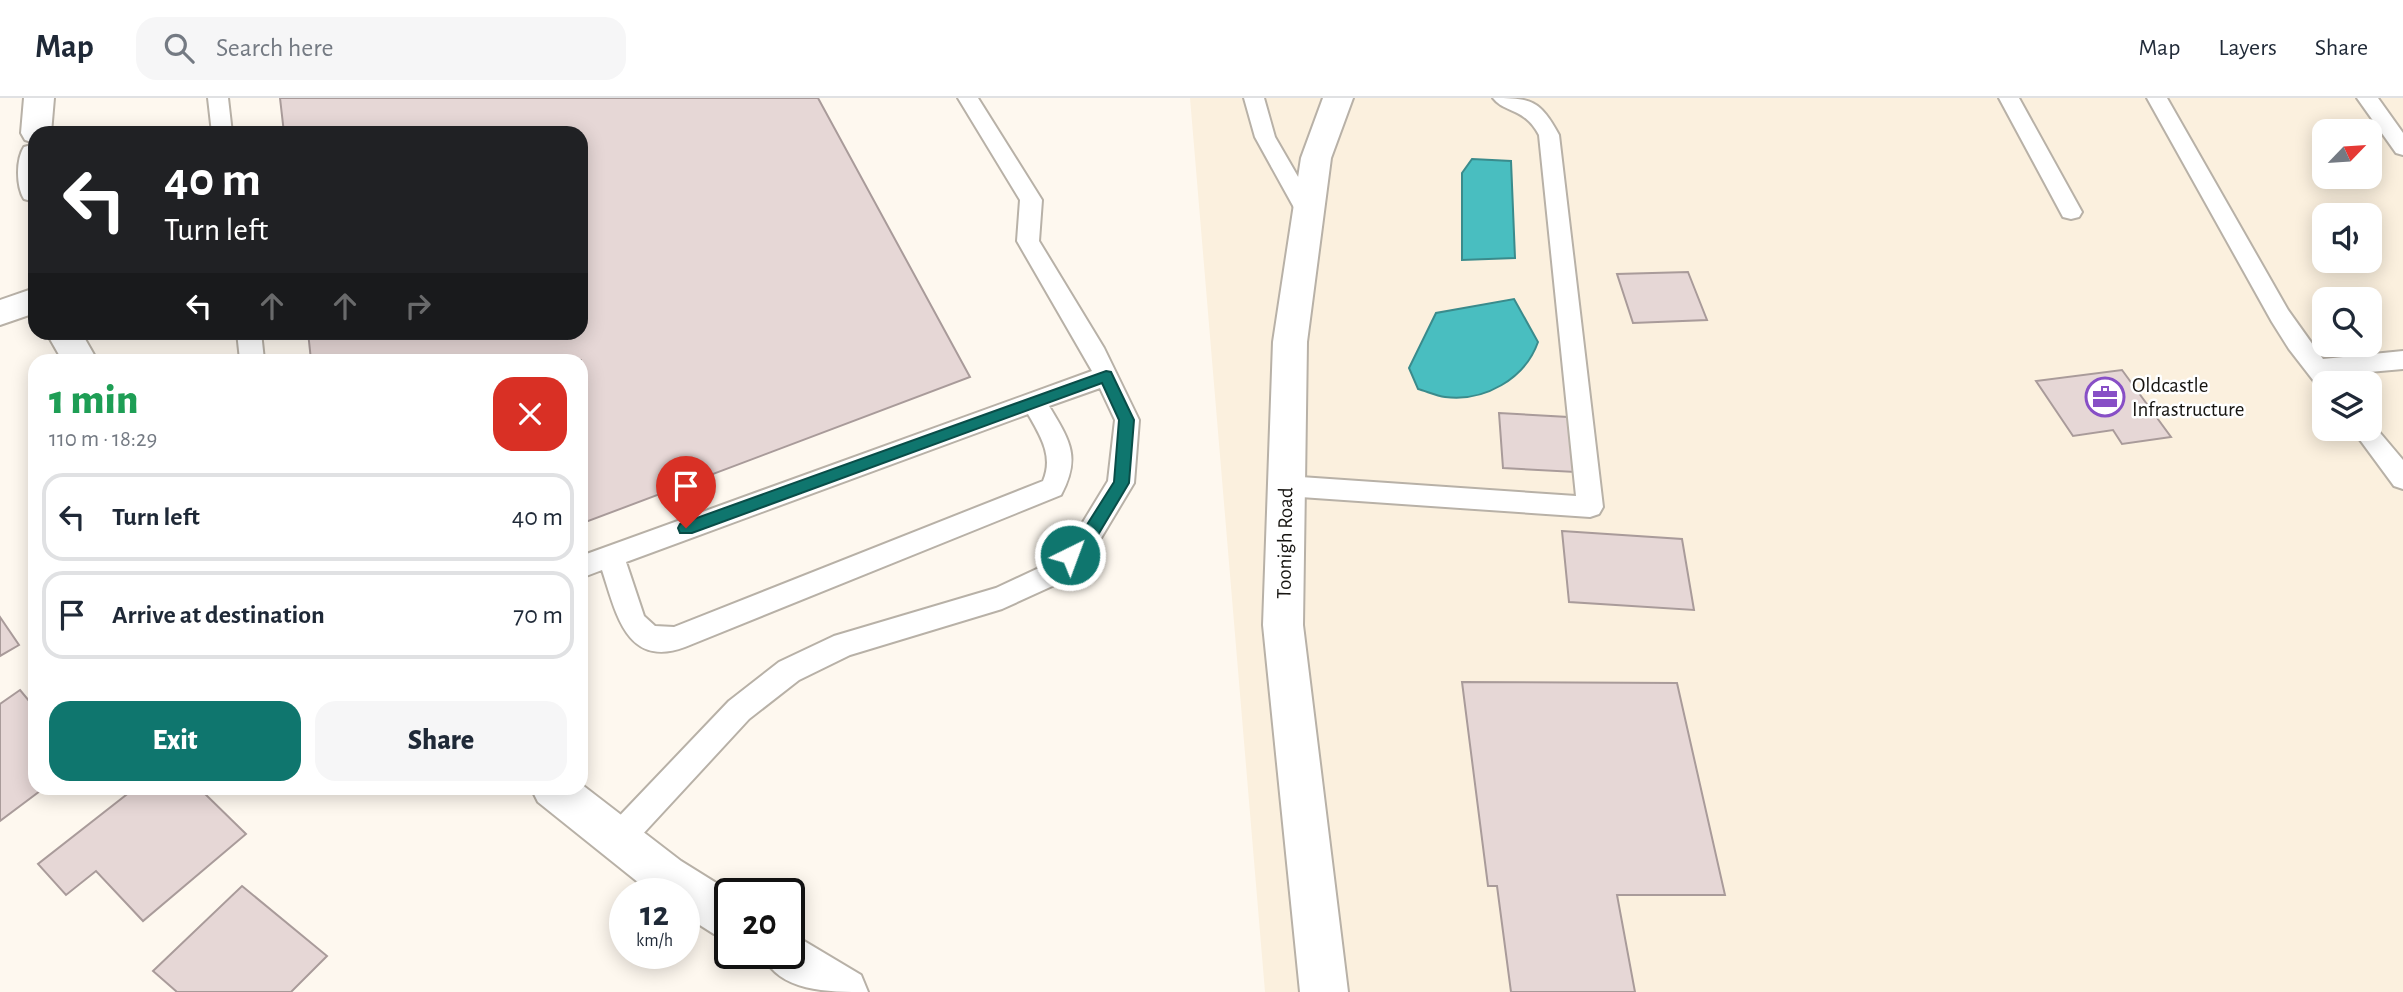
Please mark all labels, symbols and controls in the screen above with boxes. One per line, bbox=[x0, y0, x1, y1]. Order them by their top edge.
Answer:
search box bbox=[136, 17, 626, 80]
icon: search bbox=[160, 29, 198, 67]
text: Map bbox=[35, 31, 94, 64]
text: Search here bbox=[216, 35, 334, 61]
text: Map bbox=[2138, 36, 2180, 60]
text: Layers bbox=[2218, 36, 2277, 60]
text: Share bbox=[2315, 36, 2368, 60]
north arrow bbox=[2312, 119, 2382, 189]
map controls bbox=[2312, 119, 2382, 441]
icon: left bbox=[49, 154, 140, 245]
text: 40 m bbox=[164, 156, 261, 205]
button: sound bbox=[2312, 203, 2382, 273]
text: Turn left bbox=[164, 214, 268, 246]
icon: left bbox=[180, 287, 218, 325]
icon: ahead bbox=[253, 287, 291, 325]
icon: ahead bbox=[326, 287, 364, 325]
icon: right bbox=[399, 287, 437, 325]
button: search bbox=[2312, 287, 2382, 357]
button: layers bbox=[2312, 371, 2382, 441]
place label: Oldcastle Infrastructure bbox=[2132, 375, 2244, 420]
office icon: Oldcastle Infrastructure bbox=[2084, 376, 2126, 418]
button: close bbox=[493, 377, 567, 451]
text: 1 min bbox=[49, 379, 138, 421]
text: 110 m · 18:29 bbox=[49, 428, 157, 451]
pin bbox=[656, 456, 716, 528]
icon: arrive bbox=[667, 467, 705, 505]
street label: Toonigh Road bbox=[1274, 487, 1296, 599]
icon: left bbox=[53, 498, 91, 536]
text: Turn left bbox=[112, 504, 200, 530]
text: 40 m bbox=[512, 504, 563, 530]
position arrow bbox=[1033, 518, 1107, 592]
icon: arrive bbox=[53, 596, 91, 634]
text: Arrive at destination bbox=[112, 602, 325, 628]
text: 70 m bbox=[513, 602, 563, 628]
button: Exit bbox=[49, 701, 301, 781]
button: Share bbox=[315, 701, 567, 781]
speed limit sign: 20 bbox=[714, 878, 805, 969]
text: 12 bbox=[640, 897, 669, 932]
text: km/h bbox=[636, 932, 673, 950]

